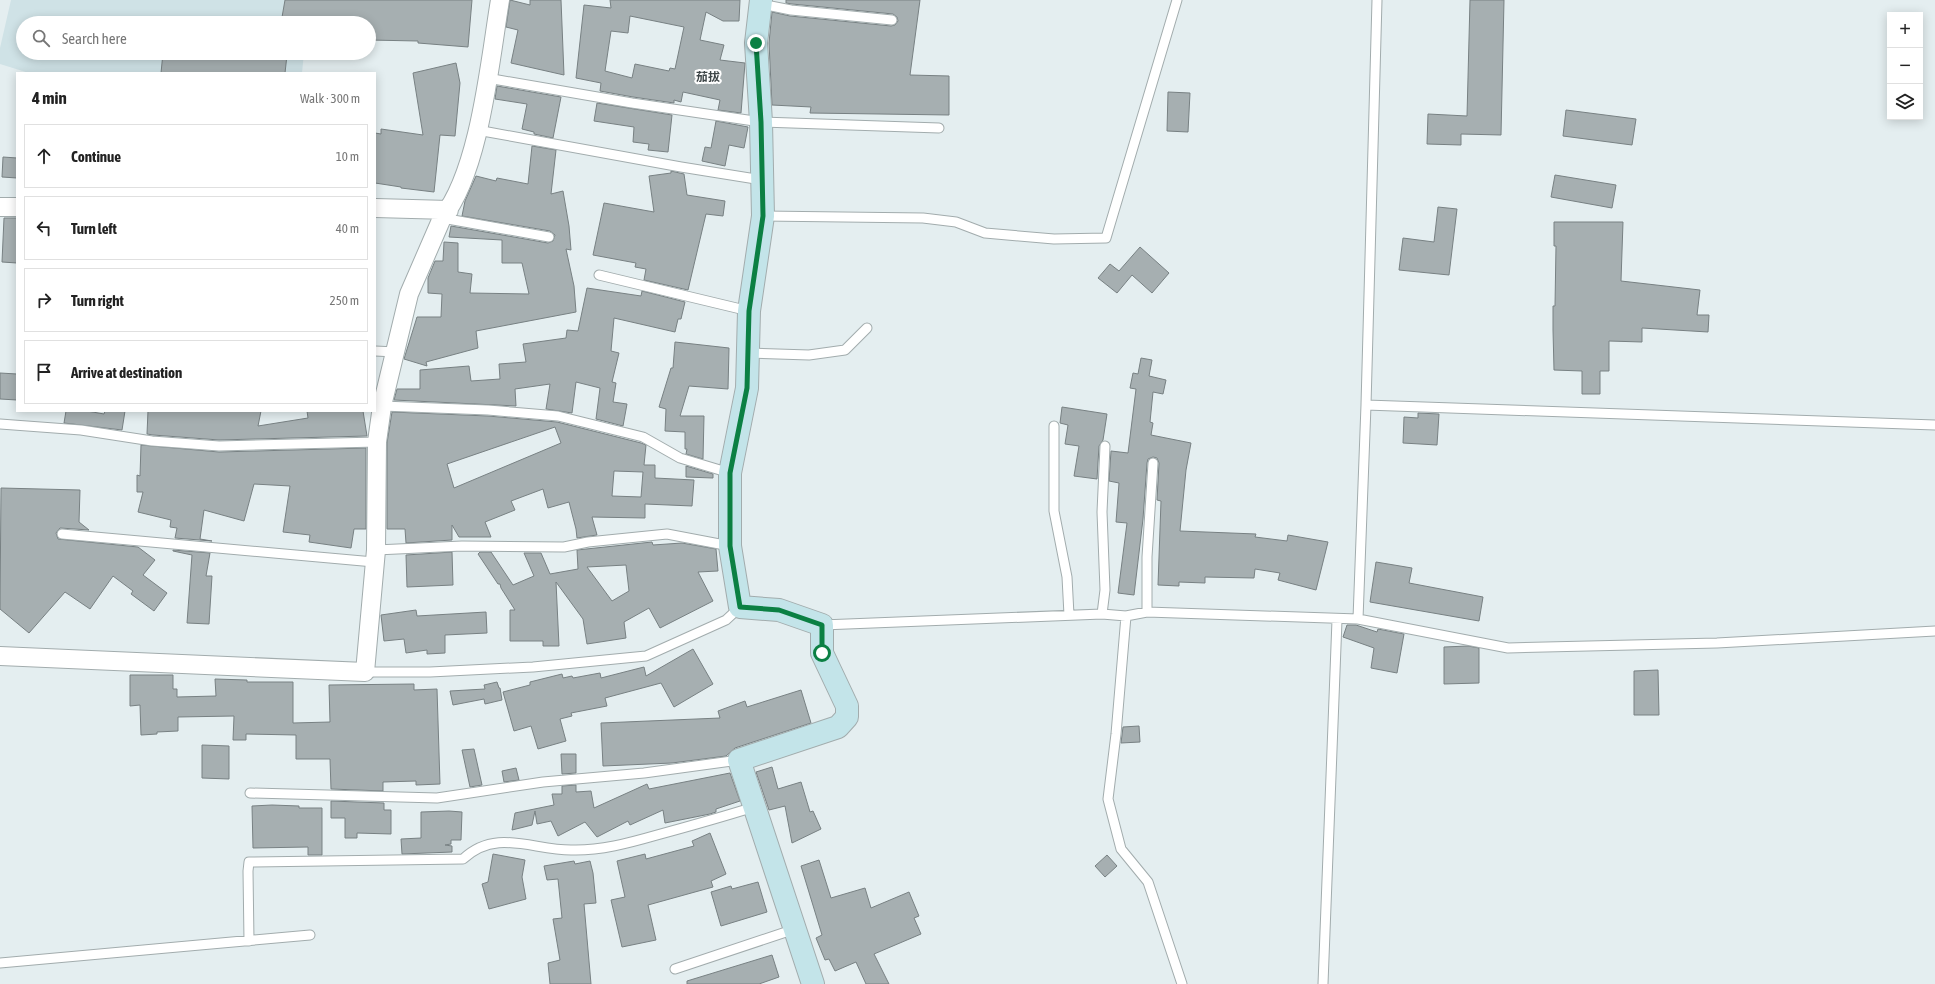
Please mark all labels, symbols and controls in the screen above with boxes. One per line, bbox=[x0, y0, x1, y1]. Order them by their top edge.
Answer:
map controls bbox=[1887, 12, 1923, 120]
button: + bbox=[1887, 12, 1923, 48]
search box bbox=[16, 16, 376, 60]
icon: search bbox=[30, 27, 52, 49]
text: Search here bbox=[62, 30, 127, 47]
route end bbox=[747, 34, 765, 52]
button: − bbox=[1887, 48, 1923, 84]
district label: 茄拔 bbox=[696, 70, 720, 84]
button: layers bbox=[1887, 84, 1923, 120]
text: 4 min bbox=[32, 88, 67, 108]
text: Walk · 300 m bbox=[300, 91, 360, 106]
icon: ahead bbox=[33, 145, 55, 167]
text: Continue bbox=[71, 148, 121, 165]
text: 10 m bbox=[336, 149, 359, 164]
icon: left bbox=[33, 217, 55, 239]
text: Turn left bbox=[71, 220, 117, 237]
text: 40 m bbox=[336, 221, 359, 236]
icon: right bbox=[33, 289, 55, 311]
text: Turn right bbox=[71, 292, 124, 309]
text: 250 m bbox=[330, 293, 359, 308]
icon: arrive bbox=[33, 361, 55, 383]
text: Arrive at destination bbox=[71, 364, 182, 381]
route start bbox=[813, 644, 831, 662]

